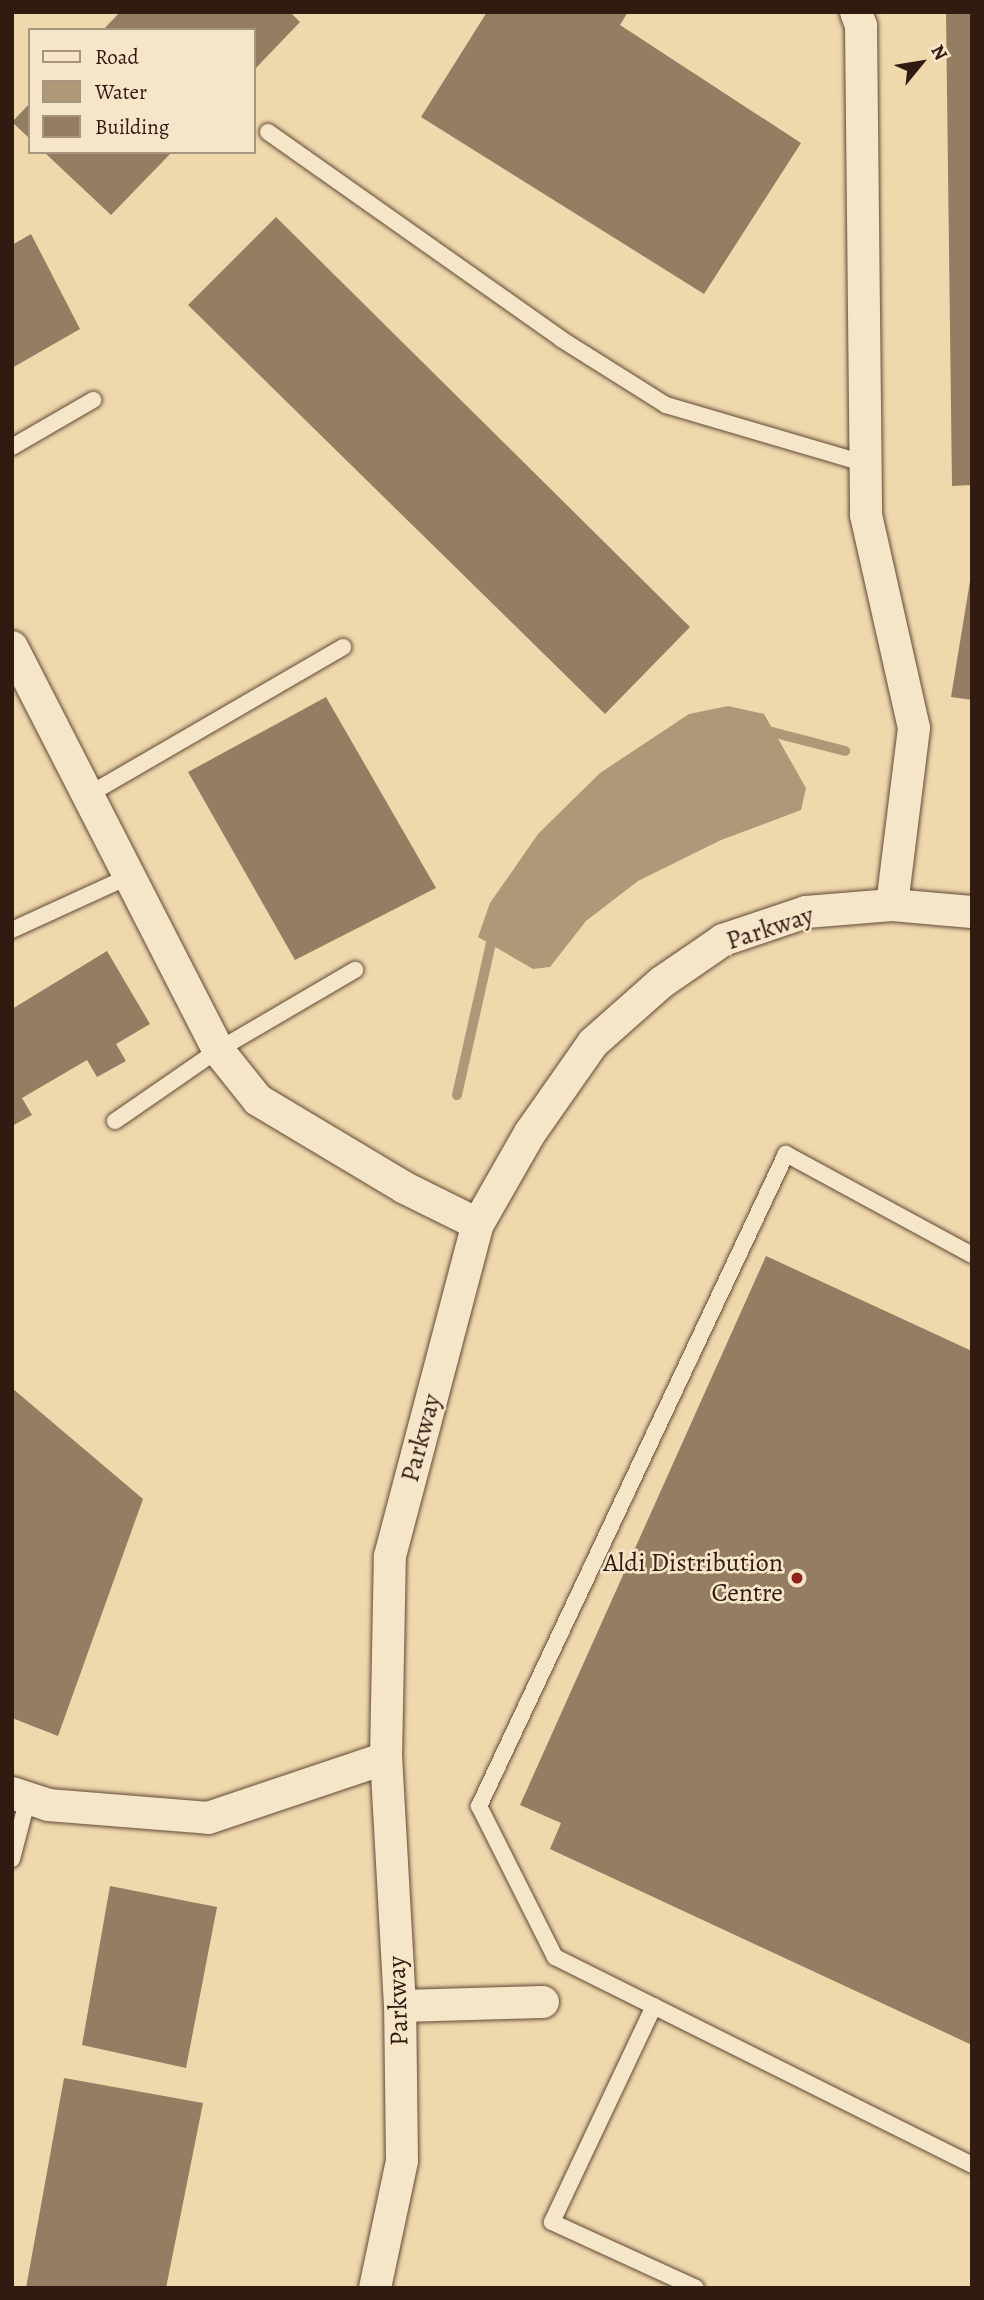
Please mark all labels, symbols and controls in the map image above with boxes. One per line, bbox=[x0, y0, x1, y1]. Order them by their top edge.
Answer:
legend bbox=[28, 28, 256, 154]
north arrow bbox=[886, 28, 956, 98]
text: N bbox=[924, 40, 954, 65]
text: Road bbox=[95, 43, 139, 71]
text: Water bbox=[95, 78, 147, 106]
text: Building bbox=[95, 113, 169, 141]
street label: Parkway bbox=[722, 899, 818, 957]
street label: Parkway bbox=[394, 1391, 448, 1485]
place label: Aldi Distribution Centre bbox=[603, 1547, 783, 1608]
marker: Aldi Distribution Centre bbox=[789, 1570, 805, 1586]
street label: Parkway bbox=[381, 1956, 415, 2046]

